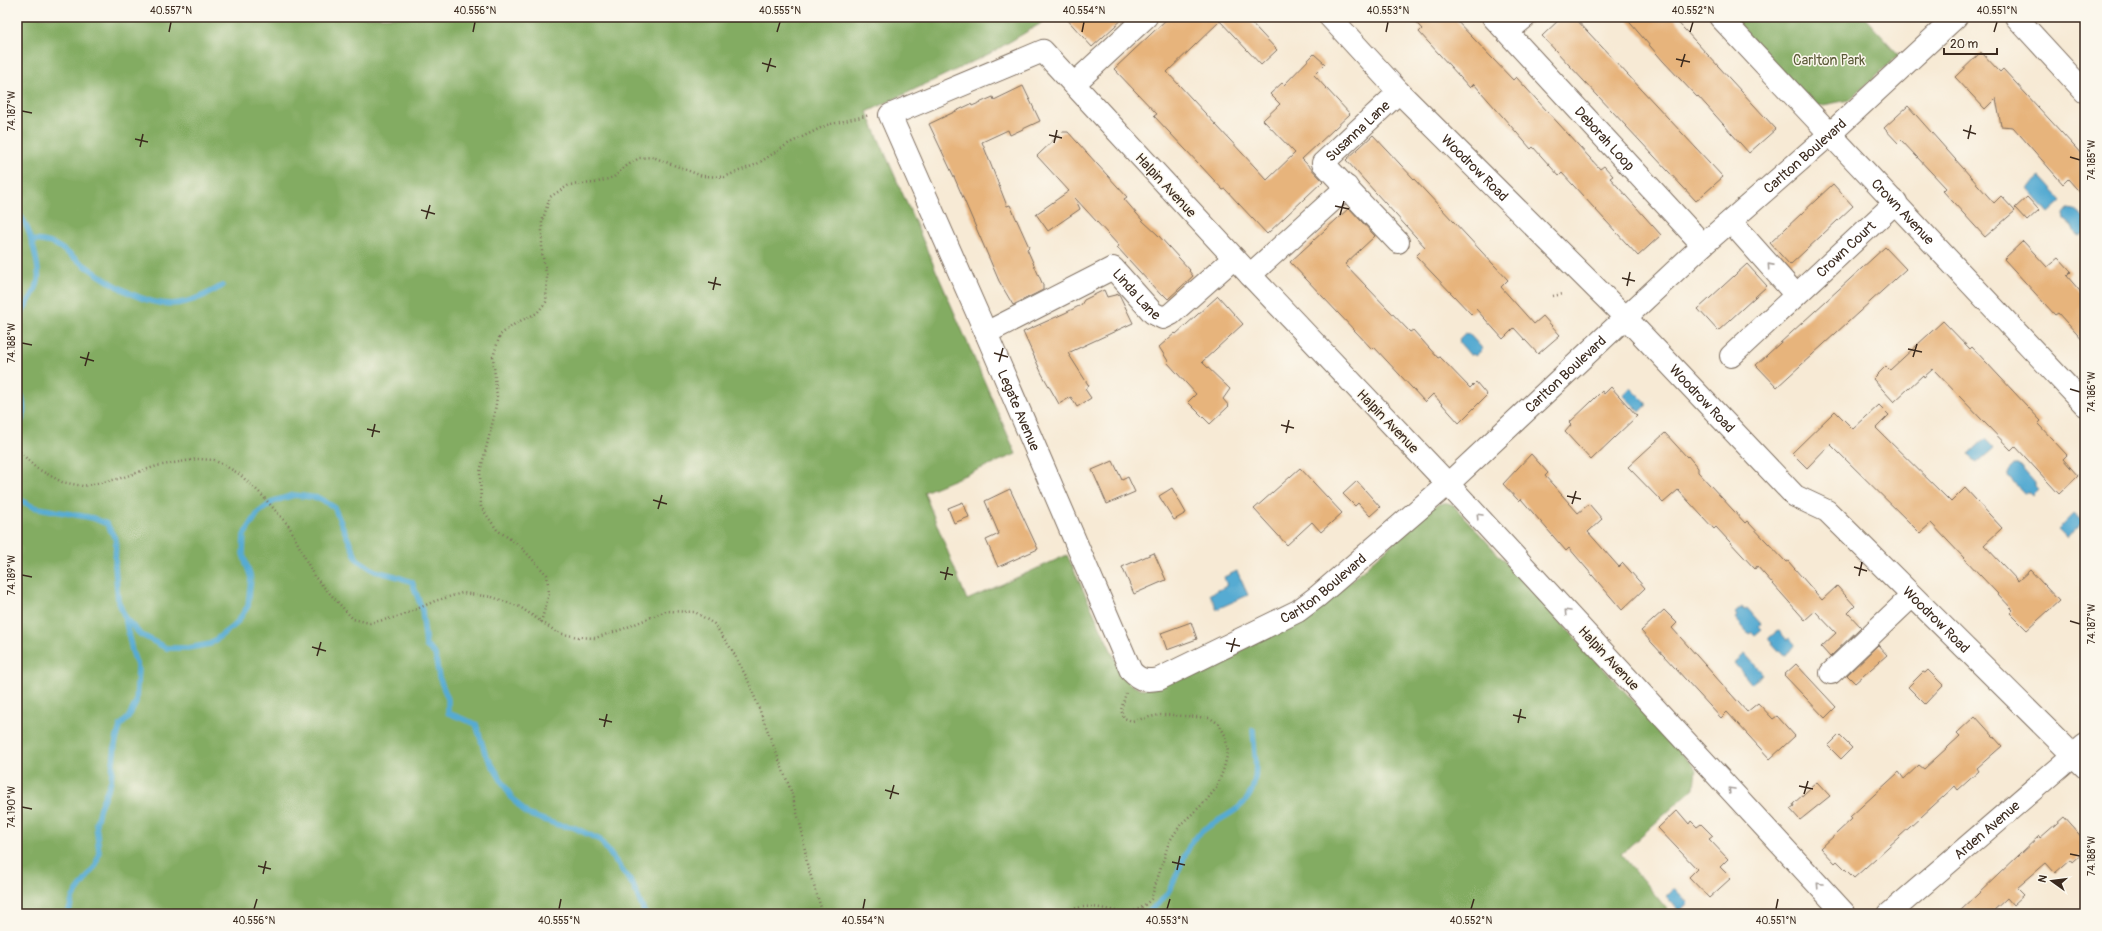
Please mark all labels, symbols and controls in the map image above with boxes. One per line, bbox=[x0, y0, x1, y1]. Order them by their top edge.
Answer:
text: 40.557°N bbox=[150, 5, 192, 17]
text: 40.556°N bbox=[454, 5, 497, 17]
text: 40.555°N bbox=[759, 5, 801, 17]
text: 40.554°N bbox=[1063, 5, 1106, 17]
text: 40.553°N bbox=[1367, 5, 1409, 17]
text: 40.552°N bbox=[1672, 5, 1714, 17]
text: 40.551°N bbox=[1977, 5, 2018, 17]
scale bar bbox=[1944, 30, 1997, 56]
text: 20 m bbox=[1950, 37, 1979, 52]
park label: Carlton Park bbox=[1793, 52, 1865, 69]
text: 74.187°W bbox=[6, 90, 18, 131]
street label: Susanna Lane bbox=[1322, 97, 1394, 165]
street label: Deborah Loop bbox=[1571, 103, 1638, 175]
street label: Carlton Boulevard bbox=[1760, 115, 1850, 197]
street label: Woodrow Road bbox=[1438, 131, 1512, 205]
text: 74.185°W bbox=[2086, 139, 2098, 180]
street label: Halpin Avenue bbox=[1132, 150, 1200, 221]
street label: Crown Avenue bbox=[1868, 175, 1938, 248]
street label: Crown Court bbox=[1813, 217, 1880, 281]
one-way arrow bbox=[1767, 263, 1774, 270]
street label: Linda Lane bbox=[1109, 265, 1163, 324]
text: 74.188°W bbox=[6, 322, 18, 363]
street label: Carlton Boulevard bbox=[1522, 332, 1610, 416]
street label: Woodrow Road bbox=[1666, 361, 1738, 436]
street label: Legate Avenue bbox=[994, 367, 1044, 453]
text: 74.186°W bbox=[2086, 371, 2098, 412]
street label: Halpin Avenue bbox=[1353, 386, 1422, 457]
one-way arrow bbox=[1476, 513, 1483, 521]
street label: Carlton Boulevard bbox=[1277, 550, 1370, 627]
text: 74.189°W bbox=[6, 554, 18, 595]
street label: Woodrow Road bbox=[1899, 583, 1973, 657]
text: 74.187°W bbox=[2086, 603, 2098, 644]
one-way arrow bbox=[1564, 609, 1571, 617]
street label: Halpin Avenue bbox=[1575, 623, 1643, 694]
text: 74.190°W bbox=[6, 785, 18, 828]
one-way arrow bbox=[1728, 787, 1736, 795]
street label: Arden Avenue bbox=[1951, 797, 2024, 863]
text: 74.188°W bbox=[2086, 835, 2098, 876]
north arrow bbox=[2032, 861, 2072, 901]
text: N bbox=[2036, 873, 2050, 884]
one-way arrow bbox=[1816, 882, 1824, 890]
text: 40.556°N bbox=[233, 915, 276, 927]
text: 40.555°N bbox=[538, 915, 580, 927]
text: 40.554°N bbox=[842, 915, 885, 927]
text: 40.553°N bbox=[1146, 915, 1188, 927]
text: 40.552°N bbox=[1450, 915, 1492, 927]
text: 40.551°N bbox=[1756, 915, 1797, 927]

